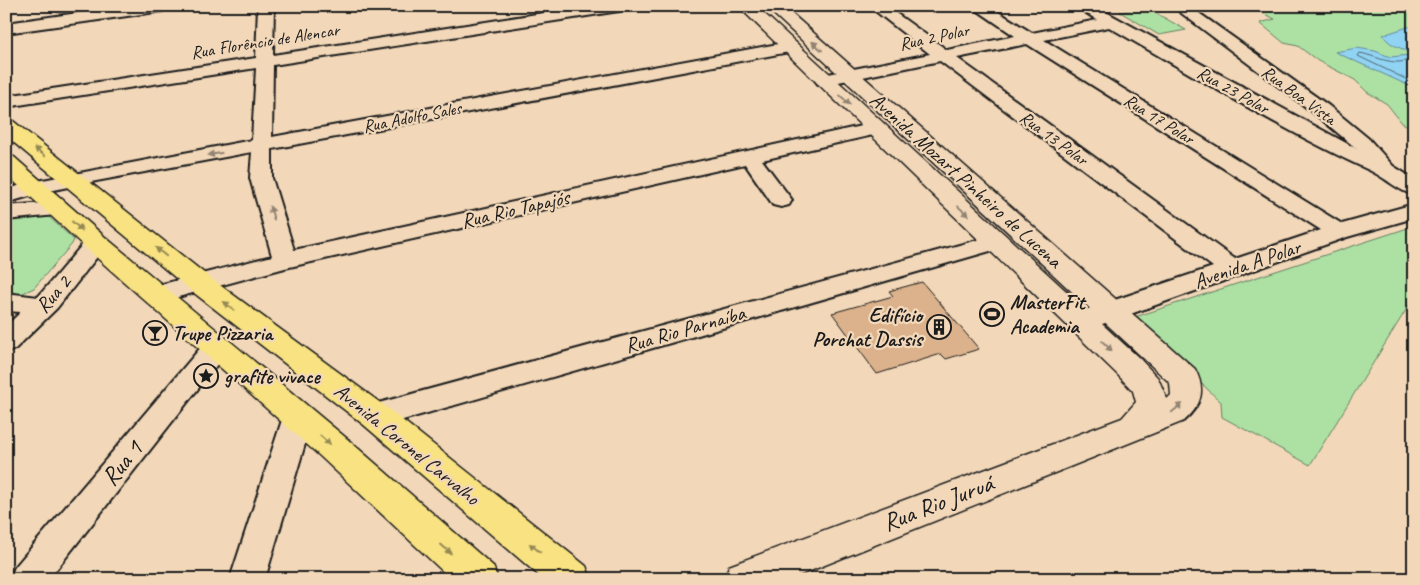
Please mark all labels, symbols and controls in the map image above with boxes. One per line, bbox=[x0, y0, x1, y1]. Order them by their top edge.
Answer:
street label: Rua Florêncio de Alencar bbox=[189, 18, 343, 64]
street label: Rua 2 Polar bbox=[897, 19, 972, 55]
one-way arrow bbox=[812, 40, 824, 52]
street label: Rua 23 Polar bbox=[1193, 61, 1274, 119]
street label: Rua Boa Vista bbox=[1257, 61, 1342, 130]
street label: Avenida Mozart Pinheiro de Lucena bbox=[864, 87, 1069, 274]
street label: Rua 17 Polar bbox=[1120, 89, 1200, 150]
one-way arrow bbox=[838, 94, 850, 106]
street label: Rua Adolfo Sales bbox=[361, 96, 465, 137]
street label: Rua 13 Polar bbox=[1016, 106, 1094, 171]
one-way arrow bbox=[33, 147, 46, 158]
one-way arrow bbox=[207, 150, 223, 158]
street label: Rua Rio Tapajós bbox=[458, 184, 573, 234]
one-way arrow bbox=[267, 205, 275, 220]
one-way arrow bbox=[957, 205, 969, 217]
one-way arrow bbox=[70, 220, 82, 232]
street label: Avenida A Polar bbox=[1190, 233, 1305, 294]
one-way arrow bbox=[155, 246, 168, 257]
street label: Rua 2 bbox=[30, 269, 77, 318]
place label: MasterFit Academia bbox=[1010, 289, 1087, 339]
street label: Rua Rio Parnaíba bbox=[622, 299, 750, 359]
one-way arrow bbox=[223, 300, 236, 311]
sports icon: MasterFit Academia bbox=[979, 301, 1005, 327]
place label: Edifício Porchat Dassis bbox=[812, 302, 925, 352]
building icon: Edifício Porchat Dassis bbox=[926, 314, 952, 340]
bar icon: Trupe Pizzaria bbox=[142, 320, 168, 346]
place label: Trupe Pizzaria bbox=[172, 320, 275, 346]
one-way arrow bbox=[1101, 340, 1113, 352]
place icon: grafite vivace bbox=[193, 363, 219, 389]
place label: grafite vivace bbox=[224, 363, 322, 389]
street label: Avenida Coronel Carvalho bbox=[329, 377, 486, 512]
one-way arrow bbox=[1171, 403, 1184, 413]
street label: Rua 1 bbox=[94, 432, 151, 492]
one-way arrow bbox=[319, 435, 332, 446]
street label: Rua Rio Juruá bbox=[878, 467, 1000, 539]
one-way arrow bbox=[528, 542, 541, 553]
one-way arrow bbox=[439, 543, 451, 555]

